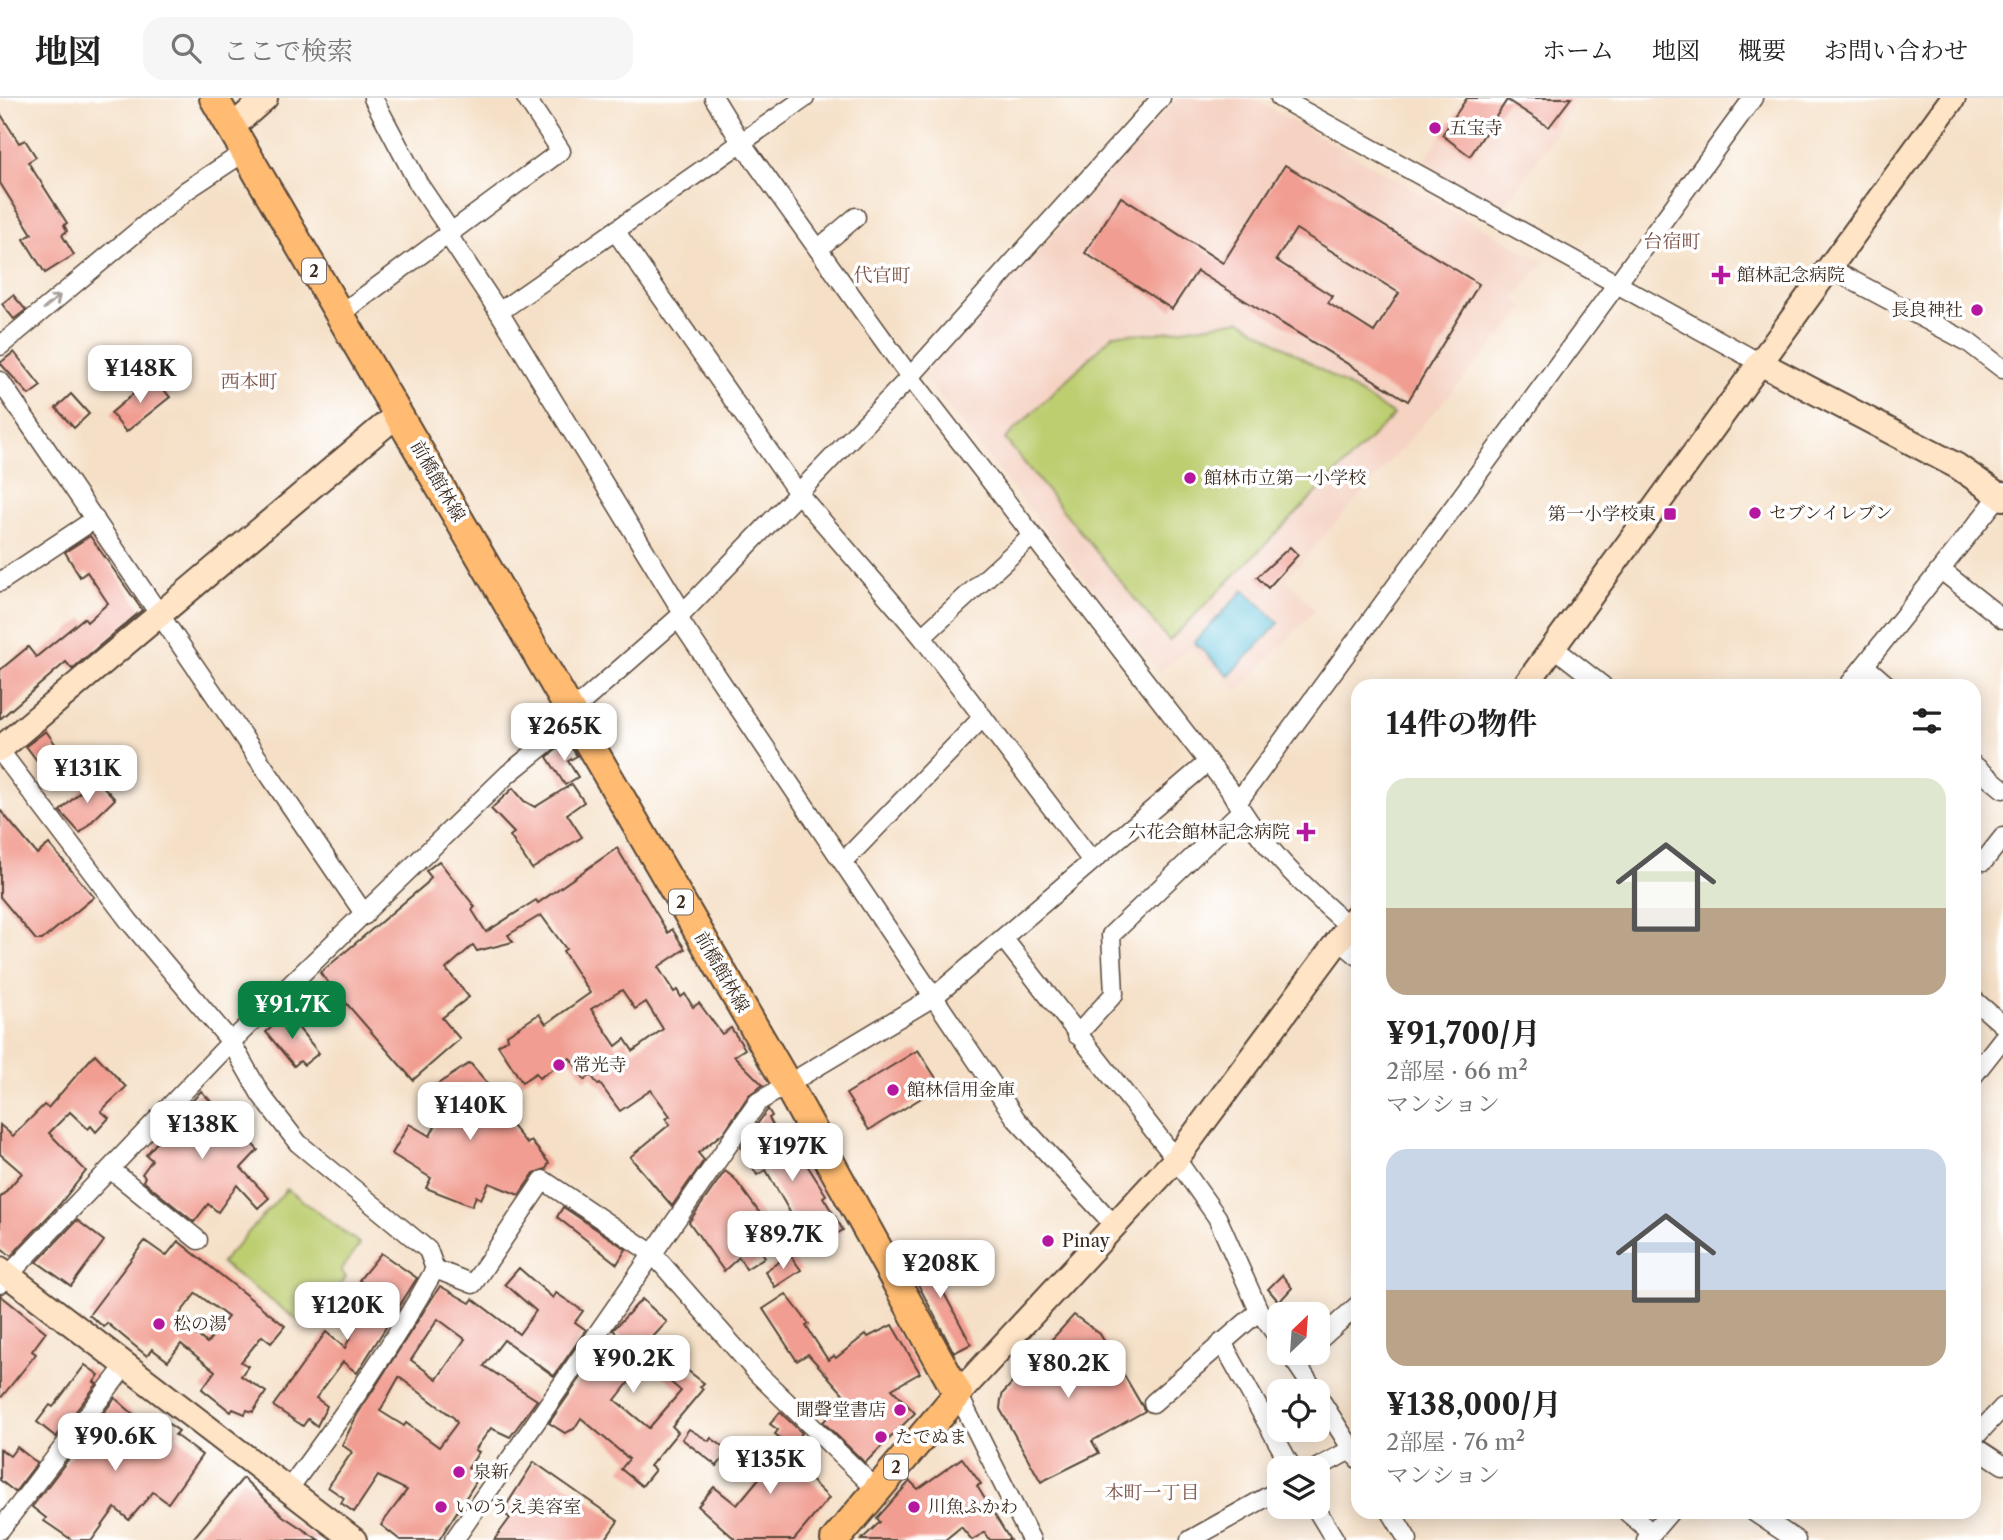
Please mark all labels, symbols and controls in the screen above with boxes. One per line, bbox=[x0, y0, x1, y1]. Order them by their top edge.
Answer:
search box bbox=[143, 17, 633, 80]
icon: search bbox=[167, 29, 205, 67]
text: 地図 bbox=[35, 31, 101, 72]
text: ここで検索 bbox=[223, 35, 353, 67]
text: ホーム bbox=[1542, 36, 1614, 65]
text: 地図 bbox=[1652, 36, 1700, 65]
text: 概要 bbox=[1738, 36, 1786, 65]
text: お問い合わせ bbox=[1824, 36, 1968, 65]
place label: 五宝寺 bbox=[1449, 117, 1503, 139]
marker: 五宝寺 bbox=[1427, 120, 1443, 136]
district label: 台宿町 bbox=[1643, 230, 1701, 253]
road number: 2 bbox=[302, 258, 326, 284]
district label: 代官町 bbox=[853, 264, 911, 287]
place label: 館林記念病院 bbox=[1737, 264, 1845, 286]
marker: 館林記念病院 bbox=[1711, 265, 1731, 285]
one-way arrow bbox=[43, 294, 61, 310]
place label: 長良神社 bbox=[1891, 299, 1963, 321]
marker: 長良神社 bbox=[1969, 302, 1985, 318]
pin: ¥148K bbox=[91, 345, 189, 405]
text: ¥148K bbox=[104, 354, 176, 382]
district label: 西本町 bbox=[220, 370, 278, 393]
street label: 前橋館林線 bbox=[406, 437, 470, 525]
place label: 館林市立第一小学校 bbox=[1204, 467, 1366, 489]
marker: 館林市立第一小学校 bbox=[1182, 470, 1198, 486]
place label: セブンイレブン bbox=[1769, 502, 1893, 524]
place label: 第一小学校東 bbox=[1548, 503, 1656, 525]
marker: セブンイレブン bbox=[1747, 505, 1763, 521]
marker: 第一小学校東 bbox=[1662, 506, 1678, 522]
icon: filters bbox=[1908, 702, 1946, 740]
pin: ¥265K bbox=[515, 704, 613, 763]
text: 14件の物件 bbox=[1386, 705, 1537, 742]
text: ¥265K bbox=[527, 712, 601, 740]
pin: ¥131K bbox=[38, 746, 136, 805]
text: ¥131K bbox=[53, 754, 121, 782]
place label: 六花会館林記念病院 bbox=[1128, 821, 1290, 843]
marker: 六花会館林記念病院 bbox=[1296, 822, 1316, 842]
icon: home bbox=[1603, 824, 1729, 950]
road number: 2 bbox=[669, 890, 693, 915]
street label: 前橋館林線 bbox=[690, 928, 754, 1016]
pin: ¥91.7K bbox=[235, 982, 349, 1041]
text: ¥91.7K bbox=[254, 990, 330, 1018]
text: ¥91,700/月 bbox=[1386, 1015, 1540, 1052]
place label: 常光寺 bbox=[573, 1054, 627, 1076]
marker: 常光寺 bbox=[551, 1057, 567, 1073]
text: 2部屋 · 66 m² bbox=[1386, 1057, 1528, 1085]
place label: 館林信用金庫 bbox=[907, 1079, 1015, 1101]
pin: ¥140K bbox=[421, 1082, 519, 1142]
marker: 館林信用金庫 bbox=[885, 1082, 901, 1098]
text: マンション bbox=[1386, 1090, 1500, 1118]
text: ¥140K bbox=[434, 1091, 506, 1119]
pin: ¥138K bbox=[153, 1102, 251, 1161]
text: ¥138K bbox=[166, 1110, 238, 1138]
pin: ¥197K bbox=[743, 1124, 841, 1183]
text: ¥197K bbox=[757, 1132, 827, 1160]
icon: home bbox=[1603, 1195, 1729, 1321]
pin: ¥89.7K bbox=[726, 1212, 840, 1271]
text: ¥89.7K bbox=[743, 1220, 823, 1248]
place label: Pinay bbox=[1062, 1230, 1111, 1252]
marker: Pinay bbox=[1040, 1233, 1056, 1249]
pin: ¥208K bbox=[891, 1240, 989, 1300]
text: ¥208K bbox=[902, 1249, 978, 1277]
pin: ¥120K bbox=[298, 1282, 396, 1342]
text: ¥120K bbox=[311, 1291, 383, 1319]
north arrow bbox=[1267, 1302, 1330, 1365]
map controls bbox=[1267, 1302, 1330, 1519]
place label: 松の湯 bbox=[173, 1313, 227, 1335]
marker: 松の湯 bbox=[151, 1316, 167, 1332]
pin: ¥90.2K bbox=[576, 1336, 690, 1395]
pin: ¥80.2K bbox=[1011, 1340, 1125, 1400]
text: ¥90.2K bbox=[592, 1344, 674, 1372]
text: ¥80.2K bbox=[1027, 1349, 1109, 1377]
button: locate bbox=[1267, 1379, 1330, 1442]
text: ¥138,000/月 bbox=[1386, 1386, 1561, 1423]
place label: 聞聲堂書店 bbox=[796, 1399, 886, 1421]
marker: 聞聲堂書店 bbox=[892, 1402, 908, 1418]
pin: ¥90.6K bbox=[58, 1414, 172, 1473]
text: ¥90.6K bbox=[74, 1422, 156, 1450]
place label: たでぬま bbox=[895, 1426, 967, 1448]
text: 2部屋 · 76 m² bbox=[1386, 1428, 1525, 1456]
marker: たでぬま bbox=[873, 1429, 889, 1445]
pin: ¥135K bbox=[721, 1436, 819, 1496]
text: ¥135K bbox=[735, 1445, 805, 1473]
road number: 2 bbox=[884, 1455, 908, 1480]
button: layers bbox=[1267, 1456, 1330, 1519]
place label: 泉新 bbox=[473, 1461, 509, 1483]
text: マンション bbox=[1386, 1461, 1500, 1489]
marker: 泉新 bbox=[451, 1464, 467, 1480]
district label: 本町一丁目 bbox=[1104, 1481, 1200, 1504]
place label: いのうえ美容室 bbox=[455, 1496, 581, 1518]
place label: 川魚ふかわ bbox=[928, 1496, 1018, 1518]
marker: いのうえ美容室 bbox=[433, 1499, 449, 1515]
marker: 川魚ふかわ bbox=[906, 1499, 922, 1515]

